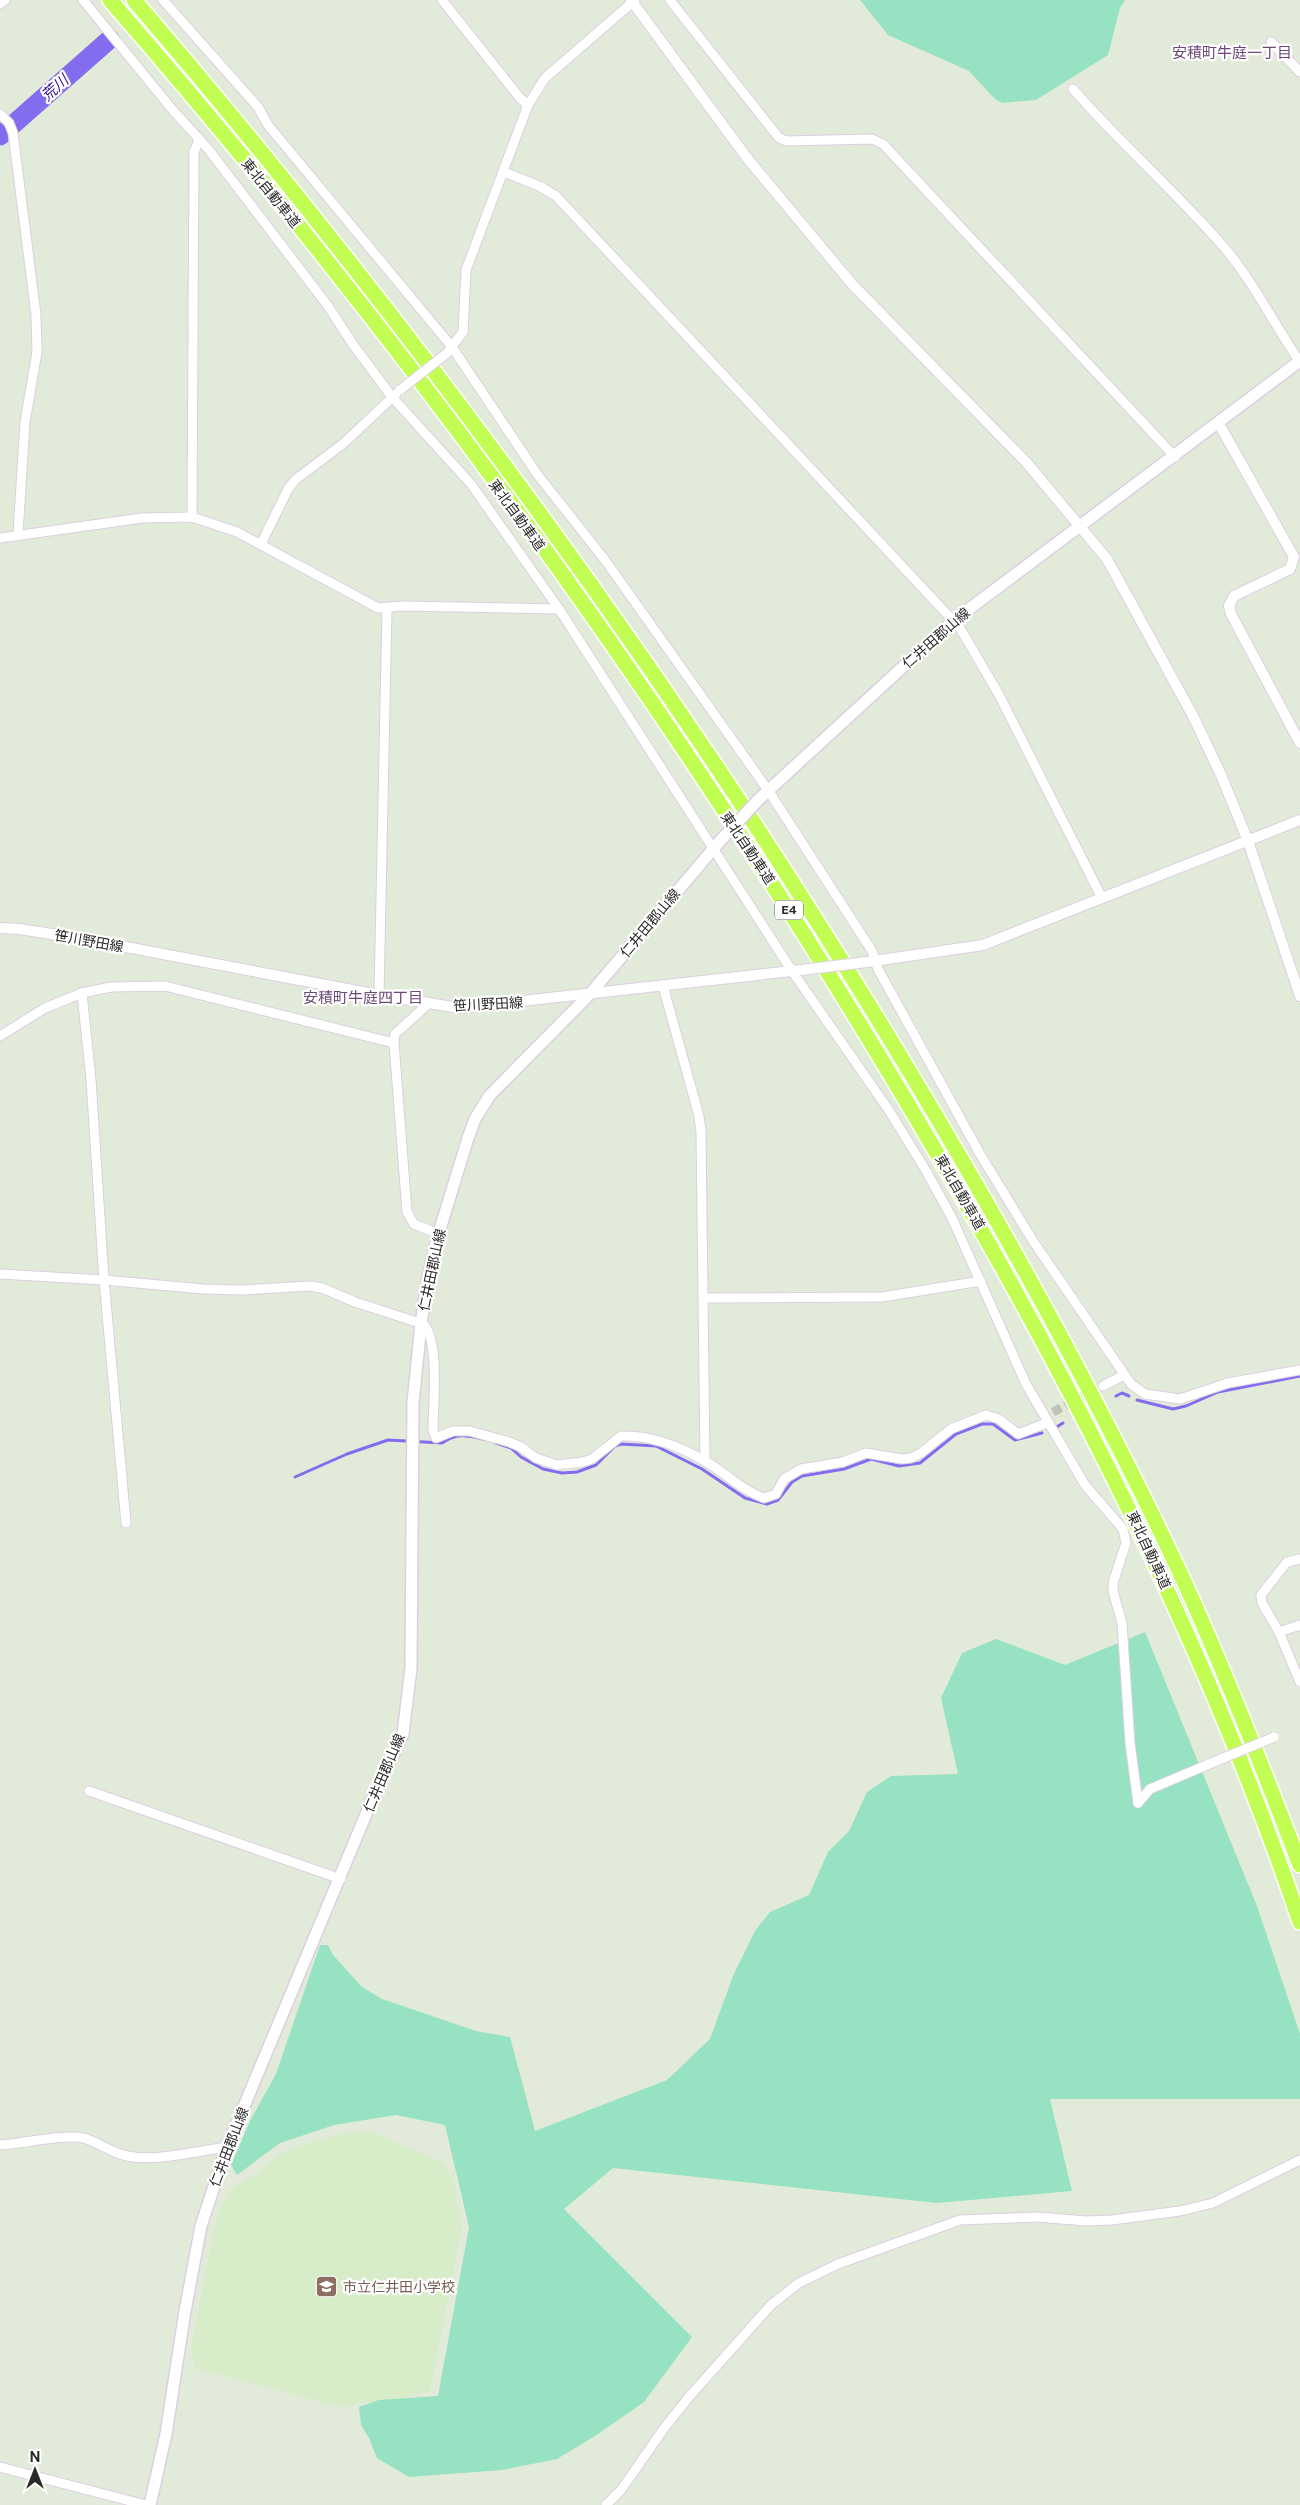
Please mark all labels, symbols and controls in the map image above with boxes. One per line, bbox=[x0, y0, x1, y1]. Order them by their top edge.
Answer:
district label: 安積町牛庭一丁目 bbox=[1172, 44, 1292, 61]
water label: 荒川 bbox=[38, 70, 73, 104]
street label: 東北自動車道 bbox=[238, 155, 304, 231]
street label: 東北自動車道 bbox=[486, 476, 548, 554]
street label: 仁井田郡山線 bbox=[899, 604, 973, 672]
street label: 東北自動車道 bbox=[718, 809, 778, 887]
street label: 仁井田郡山線 bbox=[617, 886, 683, 960]
road number: E4 bbox=[775, 900, 803, 920]
street label: 笹川野田線 bbox=[53, 927, 125, 955]
district label: 安積町牛庭四丁目 bbox=[303, 989, 423, 1006]
street label: 笹川野田線 bbox=[453, 994, 523, 1014]
street label: 東北自動車道 bbox=[932, 1152, 988, 1232]
street label: 仁井田郡山線 bbox=[415, 1227, 449, 1313]
street label: 東北自動車道 bbox=[1124, 1509, 1174, 1591]
street label: 仁井田郡山線 bbox=[360, 1731, 408, 1815]
street label: 仁井田郡山線 bbox=[206, 2105, 252, 2189]
school or university icon: 市立仁井田小学校 bbox=[315, 2275, 339, 2299]
place label: 市立仁井田小学校 bbox=[343, 2279, 455, 2295]
north arrow bbox=[10, 2445, 60, 2495]
text: N bbox=[30, 2449, 40, 2465]

